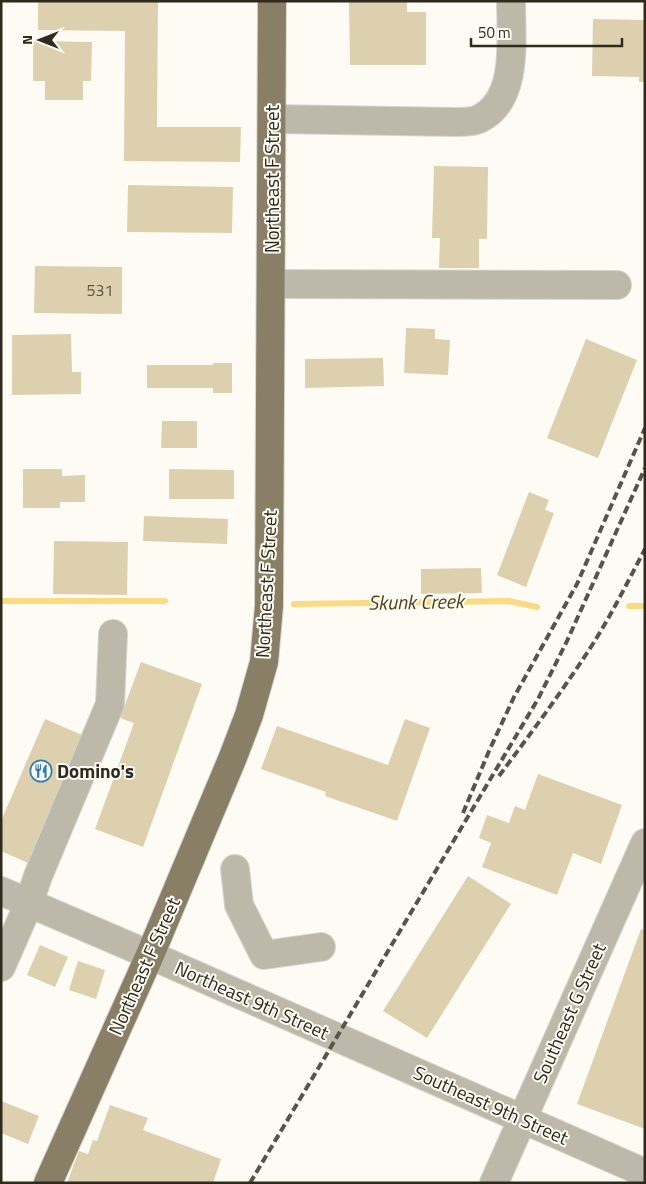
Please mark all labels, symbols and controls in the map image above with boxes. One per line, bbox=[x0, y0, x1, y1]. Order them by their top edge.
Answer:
north arrow bbox=[15, 15, 65, 65]
scale bar bbox=[471, 15, 622, 47]
text: 50 m bbox=[478, 21, 511, 44]
text: N bbox=[16, 35, 37, 45]
street label: Northeast F Street bbox=[257, 105, 286, 253]
house number: 531 bbox=[87, 278, 113, 302]
street label: Northeast F Street bbox=[247, 509, 284, 659]
water label: Skunk Creek bbox=[368, 585, 466, 618]
place label: Domino's bbox=[57, 756, 134, 785]
restaurant icon: Domino's bbox=[29, 759, 53, 783]
street label: Northeast F Street bbox=[100, 892, 187, 1039]
street label: Southeast G Street bbox=[525, 938, 613, 1088]
street label: Northeast 9th Street bbox=[171, 953, 334, 1047]
street label: Southeast 9th Street bbox=[409, 1057, 574, 1152]

